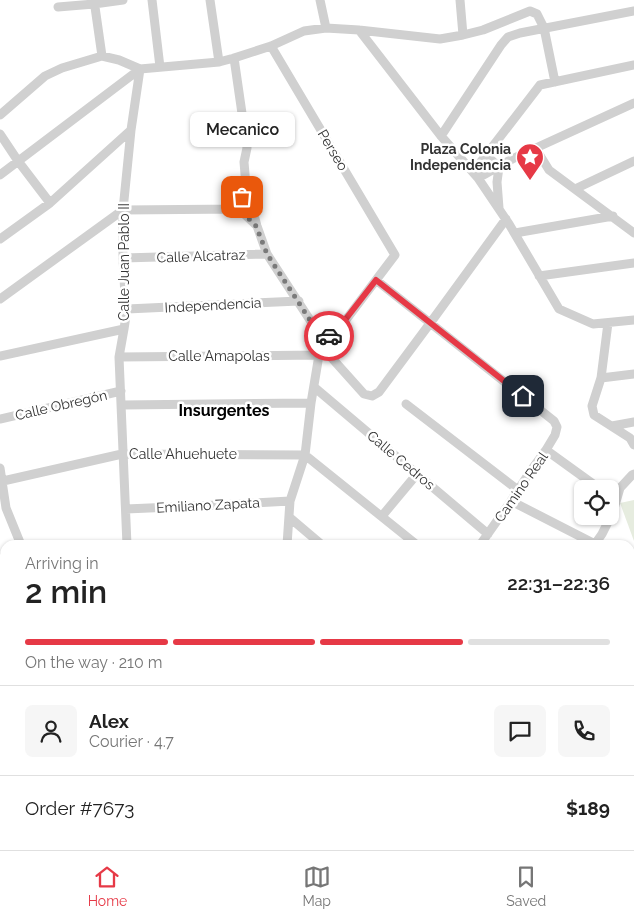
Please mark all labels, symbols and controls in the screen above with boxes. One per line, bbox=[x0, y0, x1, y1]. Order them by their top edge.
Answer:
callout: Mecanico bbox=[190, 112, 294, 147]
text: Mecanico bbox=[206, 120, 279, 139]
street label: Perseo bbox=[315, 127, 351, 173]
place label: Plaza Colonia Independencia bbox=[410, 141, 511, 173]
place icon: Plaza Colonia Independencia bbox=[515, 142, 545, 181]
pin bbox=[221, 176, 263, 218]
icon: bag bbox=[228, 183, 256, 211]
street label: Calle Juan Pablo II bbox=[116, 203, 132, 321]
street label: Calle Alcatraz bbox=[156, 246, 246, 266]
street label: Independencia bbox=[164, 294, 262, 316]
courier bbox=[304, 311, 354, 361]
icon: car bbox=[315, 322, 343, 350]
street label: Calle Amapolas bbox=[168, 348, 270, 364]
pin bbox=[502, 375, 544, 417]
icon: home bbox=[509, 382, 537, 410]
street label: Calle Obregón bbox=[13, 387, 109, 423]
district label: Insurgentes bbox=[178, 401, 270, 420]
street label: Calle Cedros bbox=[364, 427, 438, 493]
street label: Calle Ahuehuete bbox=[129, 446, 237, 462]
street label: Camino Real bbox=[491, 449, 551, 525]
map controls bbox=[574, 480, 619, 525]
button: locate bbox=[574, 480, 619, 525]
street label: Emiliano Zapata bbox=[156, 494, 260, 516]
text: Arriving in bbox=[25, 554, 99, 573]
text: 22:31–22:36 bbox=[507, 572, 610, 594]
text: 2 min bbox=[25, 573, 107, 610]
text: On the way · 210 m bbox=[25, 653, 163, 672]
button: person bbox=[25, 705, 77, 757]
button: chat bbox=[494, 705, 546, 757]
button: phone bbox=[558, 705, 610, 757]
text: Alex bbox=[89, 710, 129, 732]
text: Courier · 4.7 bbox=[89, 732, 174, 751]
text: Order #7673 bbox=[25, 797, 135, 819]
text: $189 bbox=[566, 797, 610, 819]
tab: Home bbox=[88, 863, 127, 909]
tab: Map bbox=[303, 863, 331, 909]
tab: Saved bbox=[506, 863, 546, 909]

